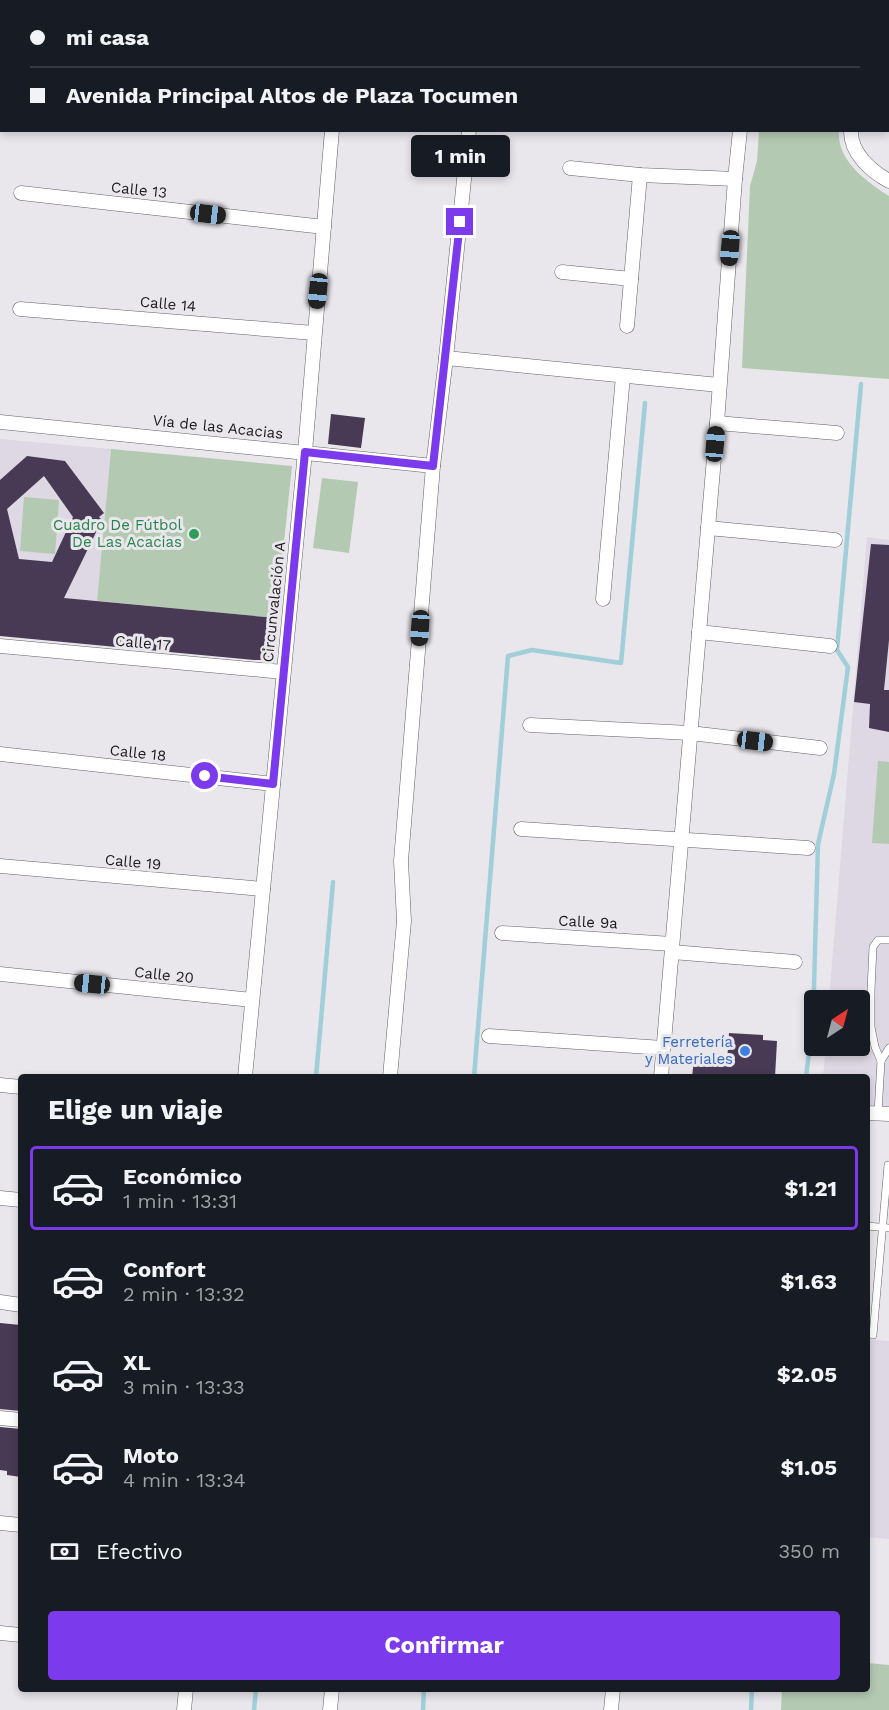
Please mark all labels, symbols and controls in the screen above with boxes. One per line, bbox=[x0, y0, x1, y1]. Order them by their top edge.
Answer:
text: mi casa bbox=[66, 25, 149, 50]
text: Avenida Principal Altos de Plaza Tocumen bbox=[66, 83, 518, 108]
callout: 1 min bbox=[410, 135, 510, 177]
text: 1 min bbox=[435, 144, 486, 168]
street label: Calle 13 bbox=[110, 178, 168, 202]
car bbox=[189, 203, 227, 225]
route end bbox=[446, 208, 473, 235]
car bbox=[719, 229, 741, 267]
car bbox=[307, 272, 329, 310]
street label: Calle 14 bbox=[139, 293, 197, 315]
street label: Vía de las Acacias bbox=[152, 411, 284, 443]
car bbox=[704, 425, 726, 463]
place label: Cuadro De Fútbol De Las Acacias bbox=[53, 516, 182, 551]
marker: Cuadro De Fútbol De Las Acacias bbox=[187, 527, 201, 541]
street label: Circunvalación A bbox=[259, 541, 289, 663]
car bbox=[410, 609, 430, 647]
street label: Calle 17 bbox=[114, 632, 172, 654]
car bbox=[736, 730, 774, 752]
street label: Calle 18 bbox=[109, 741, 167, 765]
route start bbox=[191, 762, 218, 789]
street label: Calle 19 bbox=[104, 851, 162, 873]
street label: Calle 9a bbox=[558, 911, 619, 933]
street label: Calle 20 bbox=[133, 963, 195, 987]
car bbox=[73, 973, 111, 995]
north arrow bbox=[804, 990, 870, 1056]
map controls bbox=[804, 990, 870, 1056]
place label: Ferretería y Materiales bbox=[645, 1033, 734, 1068]
marker: Ferretería y Materiales bbox=[738, 1044, 752, 1058]
text: Elige un viaje bbox=[48, 1094, 223, 1126]
icon: car bbox=[51, 1161, 105, 1215]
text: Económico bbox=[123, 1164, 242, 1189]
text: $1.21 bbox=[784, 1176, 837, 1201]
text: 1 min · 13:31 bbox=[123, 1189, 237, 1213]
icon: car bbox=[51, 1254, 105, 1308]
text: Confort bbox=[123, 1257, 206, 1282]
text: $1.63 bbox=[781, 1269, 837, 1294]
text: 2 min · 13:32 bbox=[123, 1282, 245, 1306]
icon: car bbox=[51, 1347, 105, 1401]
text: XL bbox=[123, 1350, 151, 1375]
text: $2.05 bbox=[777, 1362, 837, 1387]
text: 3 min · 13:33 bbox=[123, 1375, 245, 1399]
icon: car bbox=[51, 1440, 105, 1494]
text: Moto bbox=[123, 1443, 179, 1468]
text: $1.05 bbox=[780, 1455, 837, 1480]
text: 4 min · 13:34 bbox=[123, 1468, 246, 1492]
icon: cash bbox=[48, 1535, 81, 1568]
text: Efectivo bbox=[96, 1539, 183, 1564]
text: 350 m bbox=[778, 1539, 840, 1563]
button: Confirmar bbox=[48, 1611, 840, 1680]

